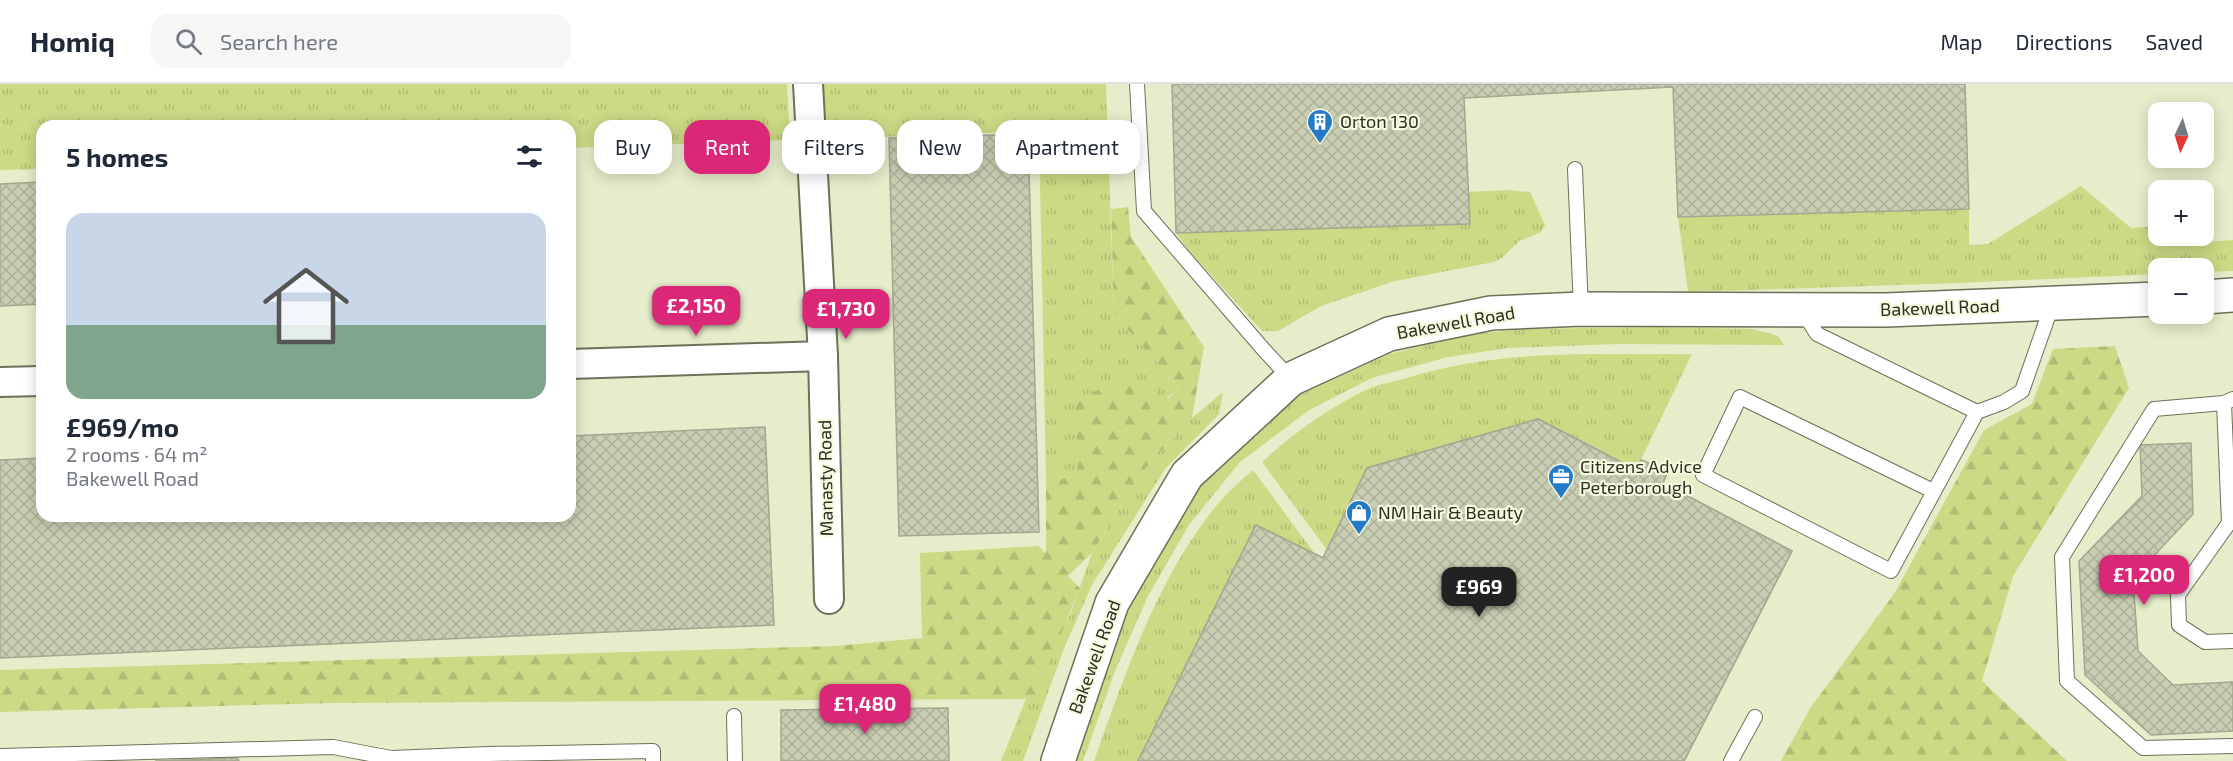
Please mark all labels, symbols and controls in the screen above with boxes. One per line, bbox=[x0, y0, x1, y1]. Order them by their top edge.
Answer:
search box bbox=[151, 14, 571, 68]
text: Homiq bbox=[30, 24, 115, 58]
icon: search bbox=[172, 25, 205, 58]
text: Search here bbox=[220, 28, 338, 54]
text: Map bbox=[1940, 29, 1983, 54]
text: Directions bbox=[2016, 29, 2112, 54]
text: Saved bbox=[2145, 29, 2203, 54]
north arrow bbox=[2148, 102, 2214, 168]
map controls bbox=[2148, 102, 2214, 324]
building icon: Orton 130 bbox=[1305, 107, 1335, 145]
place label: Orton 130 bbox=[1340, 110, 1419, 132]
chip: Buy bbox=[594, 120, 672, 174]
chip: Rent bbox=[684, 120, 770, 174]
chip: Filters bbox=[782, 120, 885, 174]
chip: New bbox=[897, 120, 983, 174]
chip: Apartment bbox=[995, 120, 1140, 174]
icon: filters bbox=[513, 140, 546, 173]
text: 5 homes bbox=[66, 141, 168, 172]
button: + bbox=[2148, 180, 2214, 246]
icon: home bbox=[252, 252, 360, 360]
button: − bbox=[2148, 258, 2214, 324]
pin: £2,150 bbox=[647, 286, 745, 337]
pin: £1,730 bbox=[797, 289, 895, 340]
text: £2,150 bbox=[666, 293, 726, 317]
street label: Bakewell Road bbox=[1880, 294, 2000, 320]
text: £1,730 bbox=[816, 296, 876, 320]
street label: Bakewell Road bbox=[1395, 301, 1517, 343]
text: £969/mo bbox=[66, 411, 179, 442]
street label: Manasty Road bbox=[813, 420, 837, 537]
text: 2 rooms · 64 m² bbox=[66, 442, 208, 466]
place label: Citizens Advice Peterborough bbox=[1580, 455, 1702, 498]
office icon: Citizens Advice Peterborough bbox=[1546, 462, 1576, 500]
text: Bakewell Road bbox=[66, 466, 199, 490]
shop icon: NM Hair & Beauty bbox=[1344, 498, 1374, 536]
place label: NM Hair & Beauty bbox=[1378, 501, 1523, 523]
pin: £1,200 bbox=[2095, 555, 2193, 606]
text: £1,200 bbox=[2113, 562, 2175, 586]
pin: £969 bbox=[1443, 567, 1515, 618]
text: £969 bbox=[1455, 574, 1503, 598]
street label: Bakewell Road bbox=[1063, 597, 1125, 717]
pin: £1,480 bbox=[816, 684, 914, 735]
text: £1,480 bbox=[834, 691, 896, 715]

